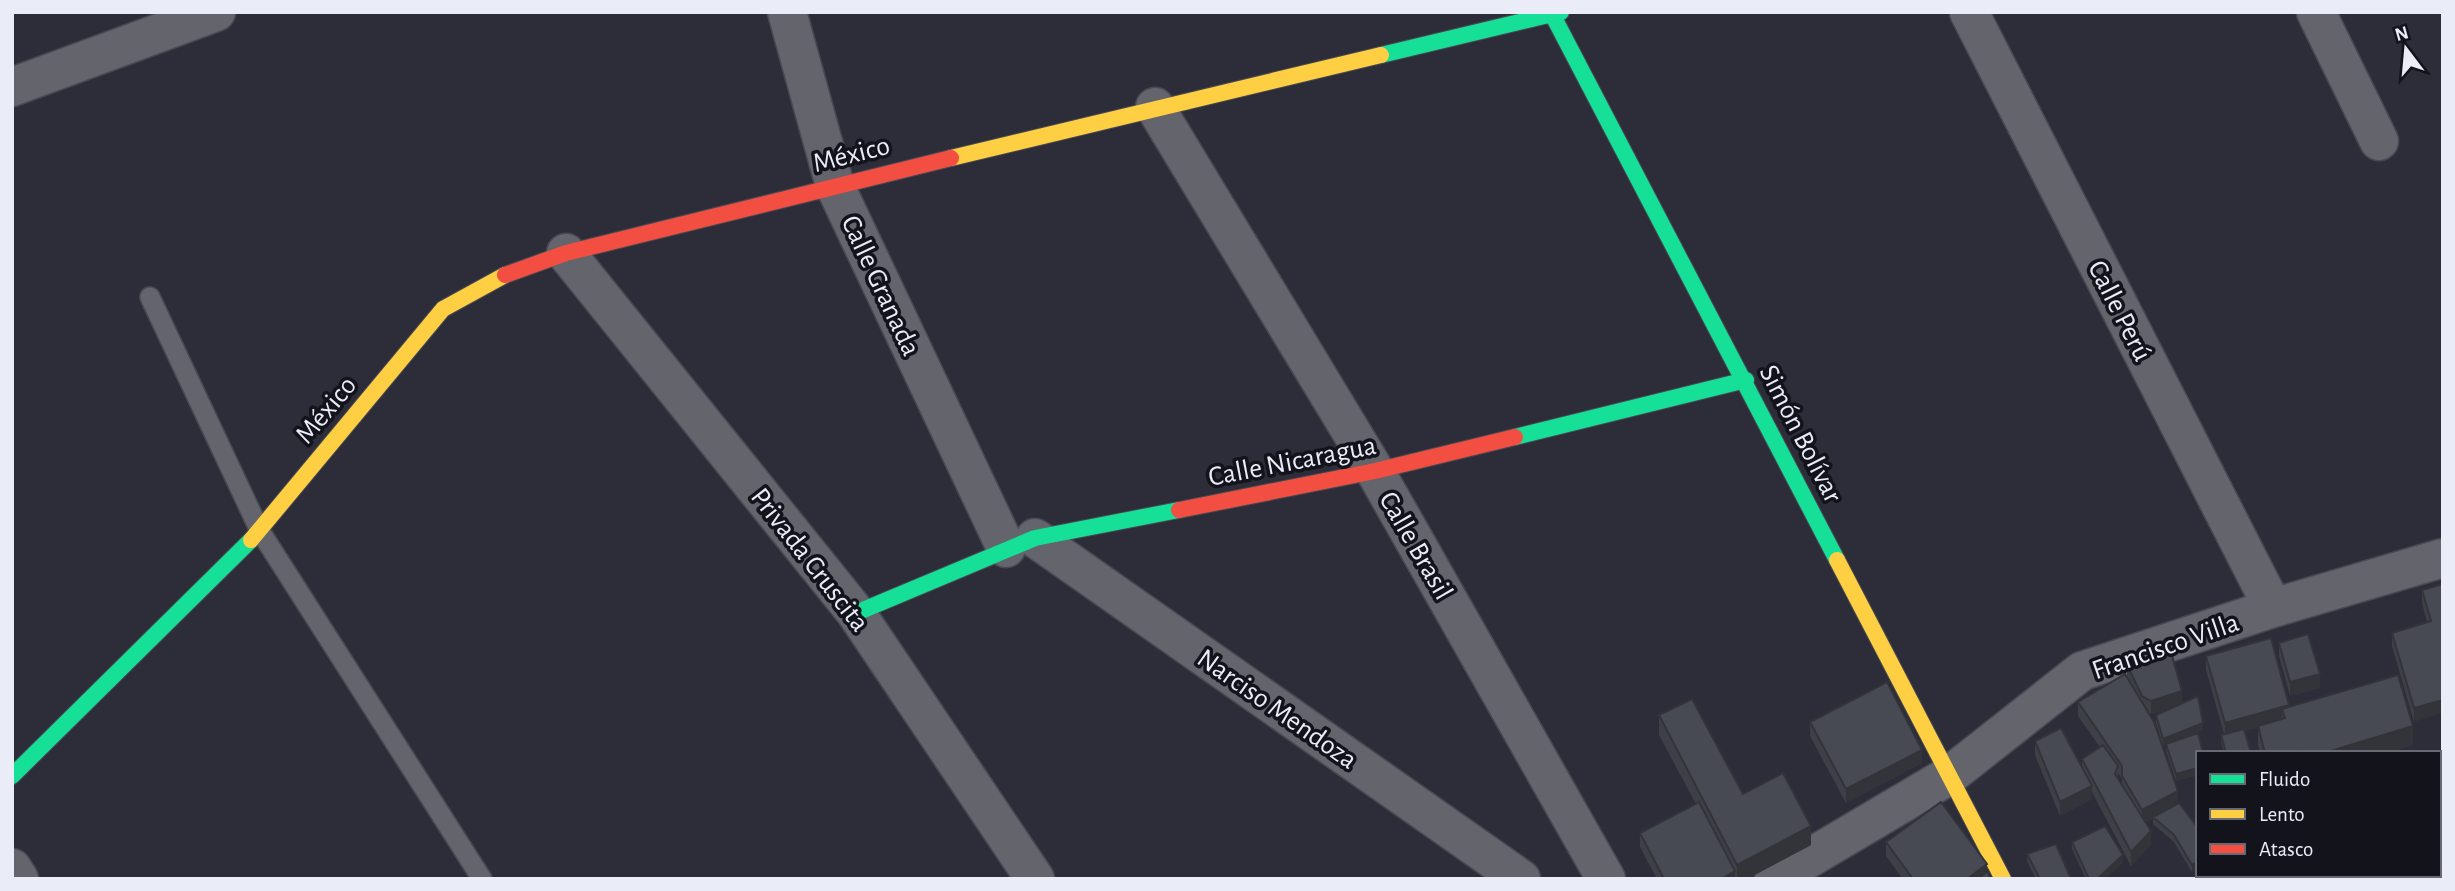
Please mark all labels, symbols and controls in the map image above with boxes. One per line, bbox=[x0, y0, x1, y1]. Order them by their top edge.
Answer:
north arrow bbox=[2371, 14, 2441, 84]
text: N bbox=[2393, 23, 2411, 45]
street label: México bbox=[810, 132, 893, 178]
street label: Calle Granada bbox=[836, 211, 925, 360]
street label: Calle Perú bbox=[2082, 256, 2156, 366]
street label: Simón Bolívar bbox=[1754, 361, 1847, 507]
street label: México bbox=[291, 371, 362, 449]
street label: Calle Nicaragua bbox=[1206, 432, 1379, 492]
street label: Privada Cruscita bbox=[745, 483, 874, 637]
street label: Calle Brasil bbox=[1373, 487, 1457, 605]
street label: Francisco Villa bbox=[2089, 609, 2243, 685]
street label: Narciso Mendoza bbox=[1192, 644, 1362, 775]
legend bbox=[2196, 751, 2441, 877]
text: Fluido bbox=[2259, 769, 2310, 790]
text: Lento bbox=[2259, 804, 2305, 825]
text: Atasco bbox=[2259, 839, 2313, 860]

